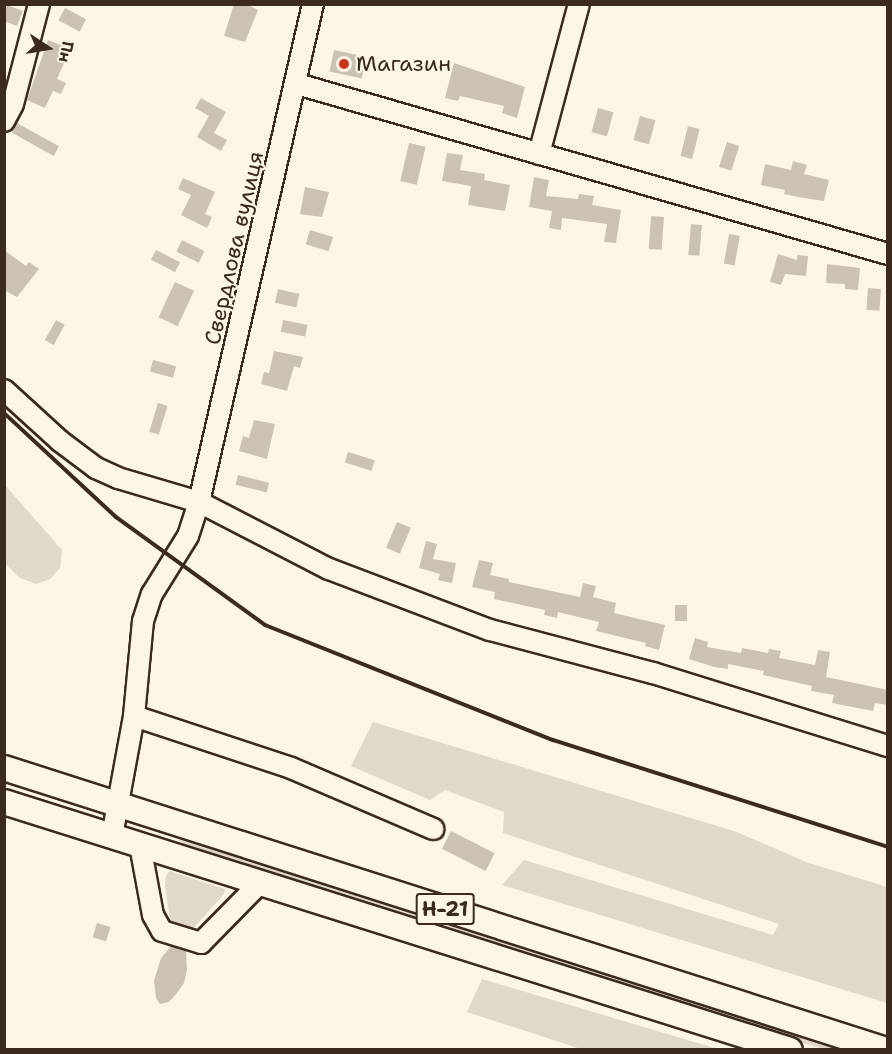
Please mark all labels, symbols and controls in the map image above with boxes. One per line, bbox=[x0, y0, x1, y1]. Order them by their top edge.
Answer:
north arrow bbox=[18, 18, 78, 78]
text: Пн bbox=[54, 39, 79, 64]
place label: Mагазин bbox=[356, 51, 451, 77]
marker: Mагазин bbox=[337, 57, 351, 71]
street label: Свердлова вулиця bbox=[199, 149, 269, 347]
road number: Н-21 bbox=[415, 891, 475, 927]

